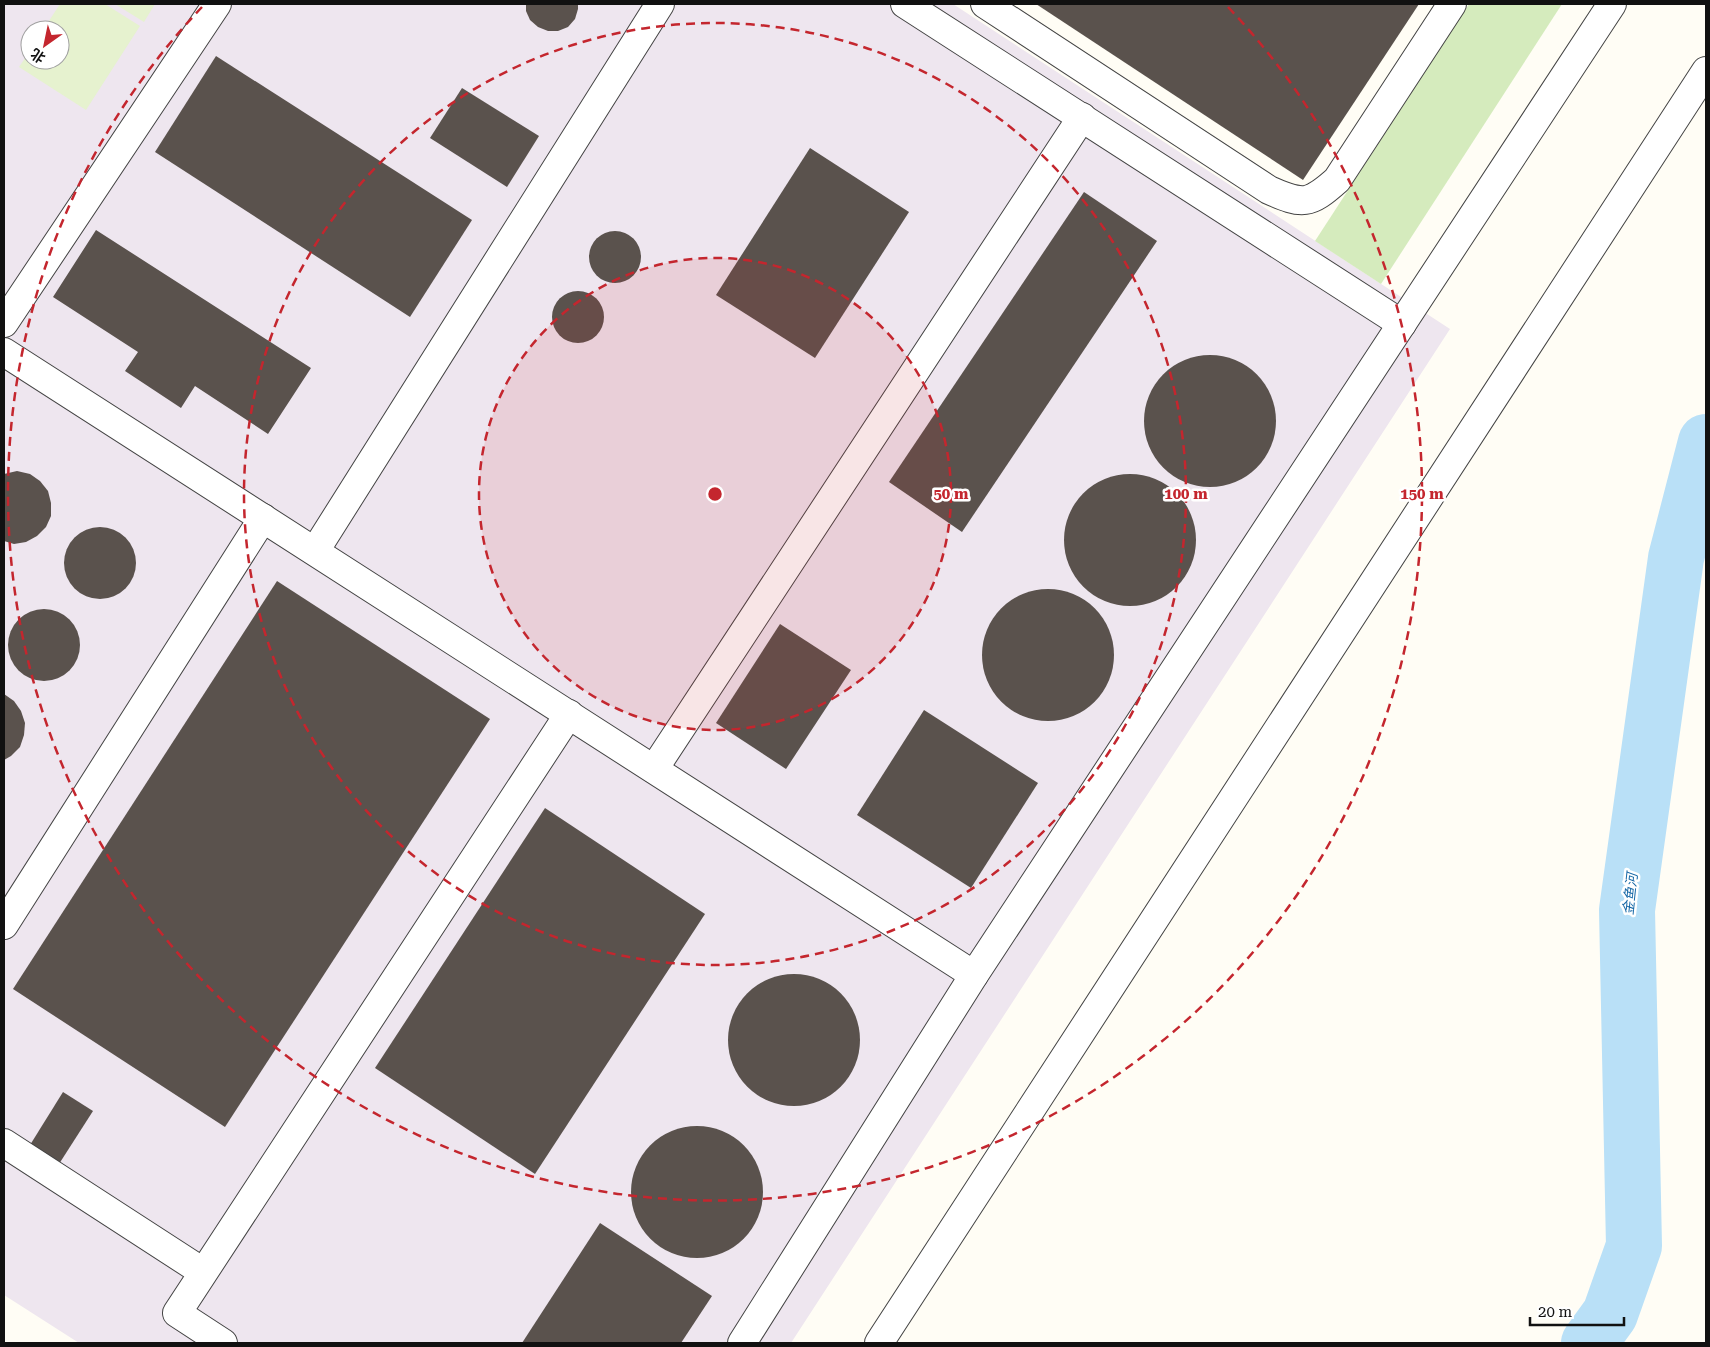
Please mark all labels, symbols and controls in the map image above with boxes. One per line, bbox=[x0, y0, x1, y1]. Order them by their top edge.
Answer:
north arrow bbox=[20, 20, 70, 70]
text: 北 bbox=[28, 45, 48, 66]
centre of rings bbox=[706, 485, 724, 503]
text: 50 m bbox=[933, 485, 969, 503]
text: 100 m bbox=[1164, 485, 1208, 503]
text: 150 m bbox=[1400, 485, 1444, 503]
water label: 金鱼河 bbox=[1620, 869, 1640, 916]
scale bar bbox=[1530, 1294, 1624, 1326]
text: 20 m bbox=[1538, 1303, 1573, 1321]

